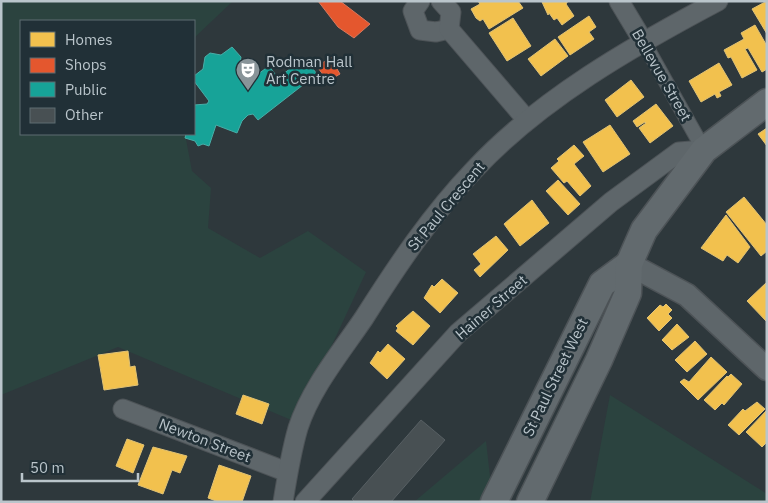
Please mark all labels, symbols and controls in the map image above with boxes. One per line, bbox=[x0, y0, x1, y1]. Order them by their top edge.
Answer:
legend bbox=[20, 20, 195, 135]
street label: Bellevue Street bbox=[628, 26, 696, 124]
text: Homes bbox=[65, 30, 113, 49]
place label: Rodman Hall Art Centre bbox=[266, 52, 352, 88]
text: Shops bbox=[65, 55, 107, 74]
theatre icon: Rodman Hall Art Centre bbox=[235, 57, 261, 91]
text: Public bbox=[65, 80, 107, 99]
text: Other bbox=[65, 105, 104, 124]
street label: St Paul Crescent bbox=[403, 158, 489, 254]
street label: Hainer Street bbox=[451, 271, 531, 343]
street label: St Paul Street West bbox=[518, 315, 592, 439]
street label: Newton Street bbox=[156, 414, 254, 466]
scale bar bbox=[22, 450, 139, 482]
text: 50 m bbox=[30, 458, 65, 477]

